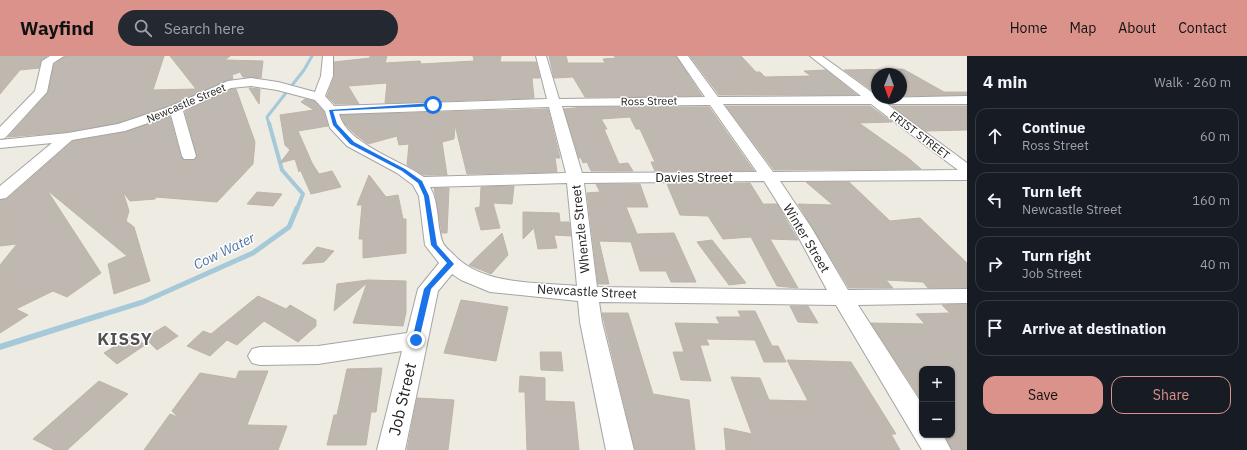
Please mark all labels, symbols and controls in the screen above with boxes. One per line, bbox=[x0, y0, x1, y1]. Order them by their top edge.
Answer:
search box bbox=[118, 10, 398, 46]
text: Wayfind bbox=[20, 16, 94, 40]
icon: search bbox=[132, 17, 154, 39]
text: Search here bbox=[164, 19, 244, 38]
text: Home bbox=[1010, 19, 1047, 37]
text: Map bbox=[1069, 19, 1096, 37]
text: About bbox=[1118, 19, 1156, 37]
text: Contact bbox=[1178, 19, 1227, 37]
north arrow bbox=[871, 68, 907, 104]
text: 4 min bbox=[983, 71, 1027, 93]
text: Walk · 260 m bbox=[1154, 74, 1231, 91]
street label: Newcastle Street bbox=[144, 80, 228, 126]
street label: Ross Street bbox=[621, 94, 677, 108]
route start bbox=[424, 96, 442, 114]
street label: FRIST STREET bbox=[887, 108, 953, 163]
text: Continue bbox=[1022, 118, 1086, 137]
icon: ahead bbox=[984, 125, 1006, 147]
text: 60 m bbox=[1200, 128, 1230, 145]
text: Ross Street bbox=[1022, 137, 1089, 154]
street label: Davies Street bbox=[655, 169, 733, 186]
text: Turn left bbox=[1022, 182, 1082, 201]
street label: Whenzle Street bbox=[567, 184, 594, 274]
icon: left bbox=[984, 189, 1006, 211]
text: 160 m bbox=[1192, 192, 1230, 209]
street label: Winter Street bbox=[779, 201, 834, 276]
text: Newcastle Street bbox=[1022, 201, 1122, 218]
water label: Cow Water bbox=[190, 228, 258, 274]
text: Turn right bbox=[1022, 246, 1091, 265]
icon: right bbox=[984, 253, 1006, 275]
text: 40 m bbox=[1200, 256, 1230, 273]
text: Job Street bbox=[1022, 265, 1082, 282]
street label: Newcastle Street bbox=[537, 280, 637, 303]
icon: arrive bbox=[984, 317, 1006, 339]
text: Arrive at destination bbox=[1022, 319, 1166, 338]
district label: KISSY bbox=[97, 328, 153, 350]
route end bbox=[407, 331, 425, 349]
street label: Job Street bbox=[384, 361, 420, 437]
map controls bbox=[919, 366, 955, 438]
button: + bbox=[919, 366, 955, 402]
button: Save bbox=[983, 376, 1103, 414]
button: Share bbox=[1111, 376, 1231, 414]
button: − bbox=[919, 402, 955, 438]

